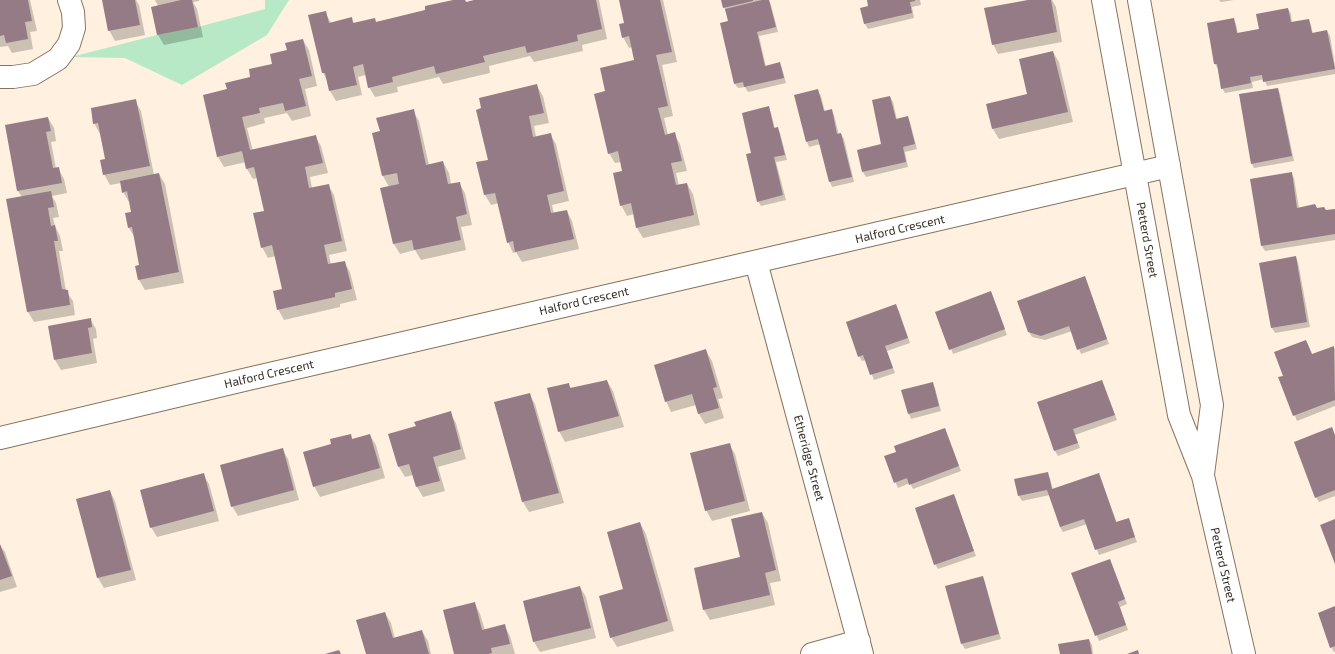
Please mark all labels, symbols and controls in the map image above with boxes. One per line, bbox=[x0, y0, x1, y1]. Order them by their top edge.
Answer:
street label: Petterd Street bbox=[1133, 201, 1161, 279]
street label: Halford Crescent bbox=[854, 212, 946, 246]
street label: Halford Crescent bbox=[538, 284, 630, 318]
street label: Halford Crescent bbox=[223, 357, 315, 391]
street label: Etheridge Street bbox=[791, 413, 827, 503]
street label: Petterd Street bbox=[1207, 526, 1239, 604]

